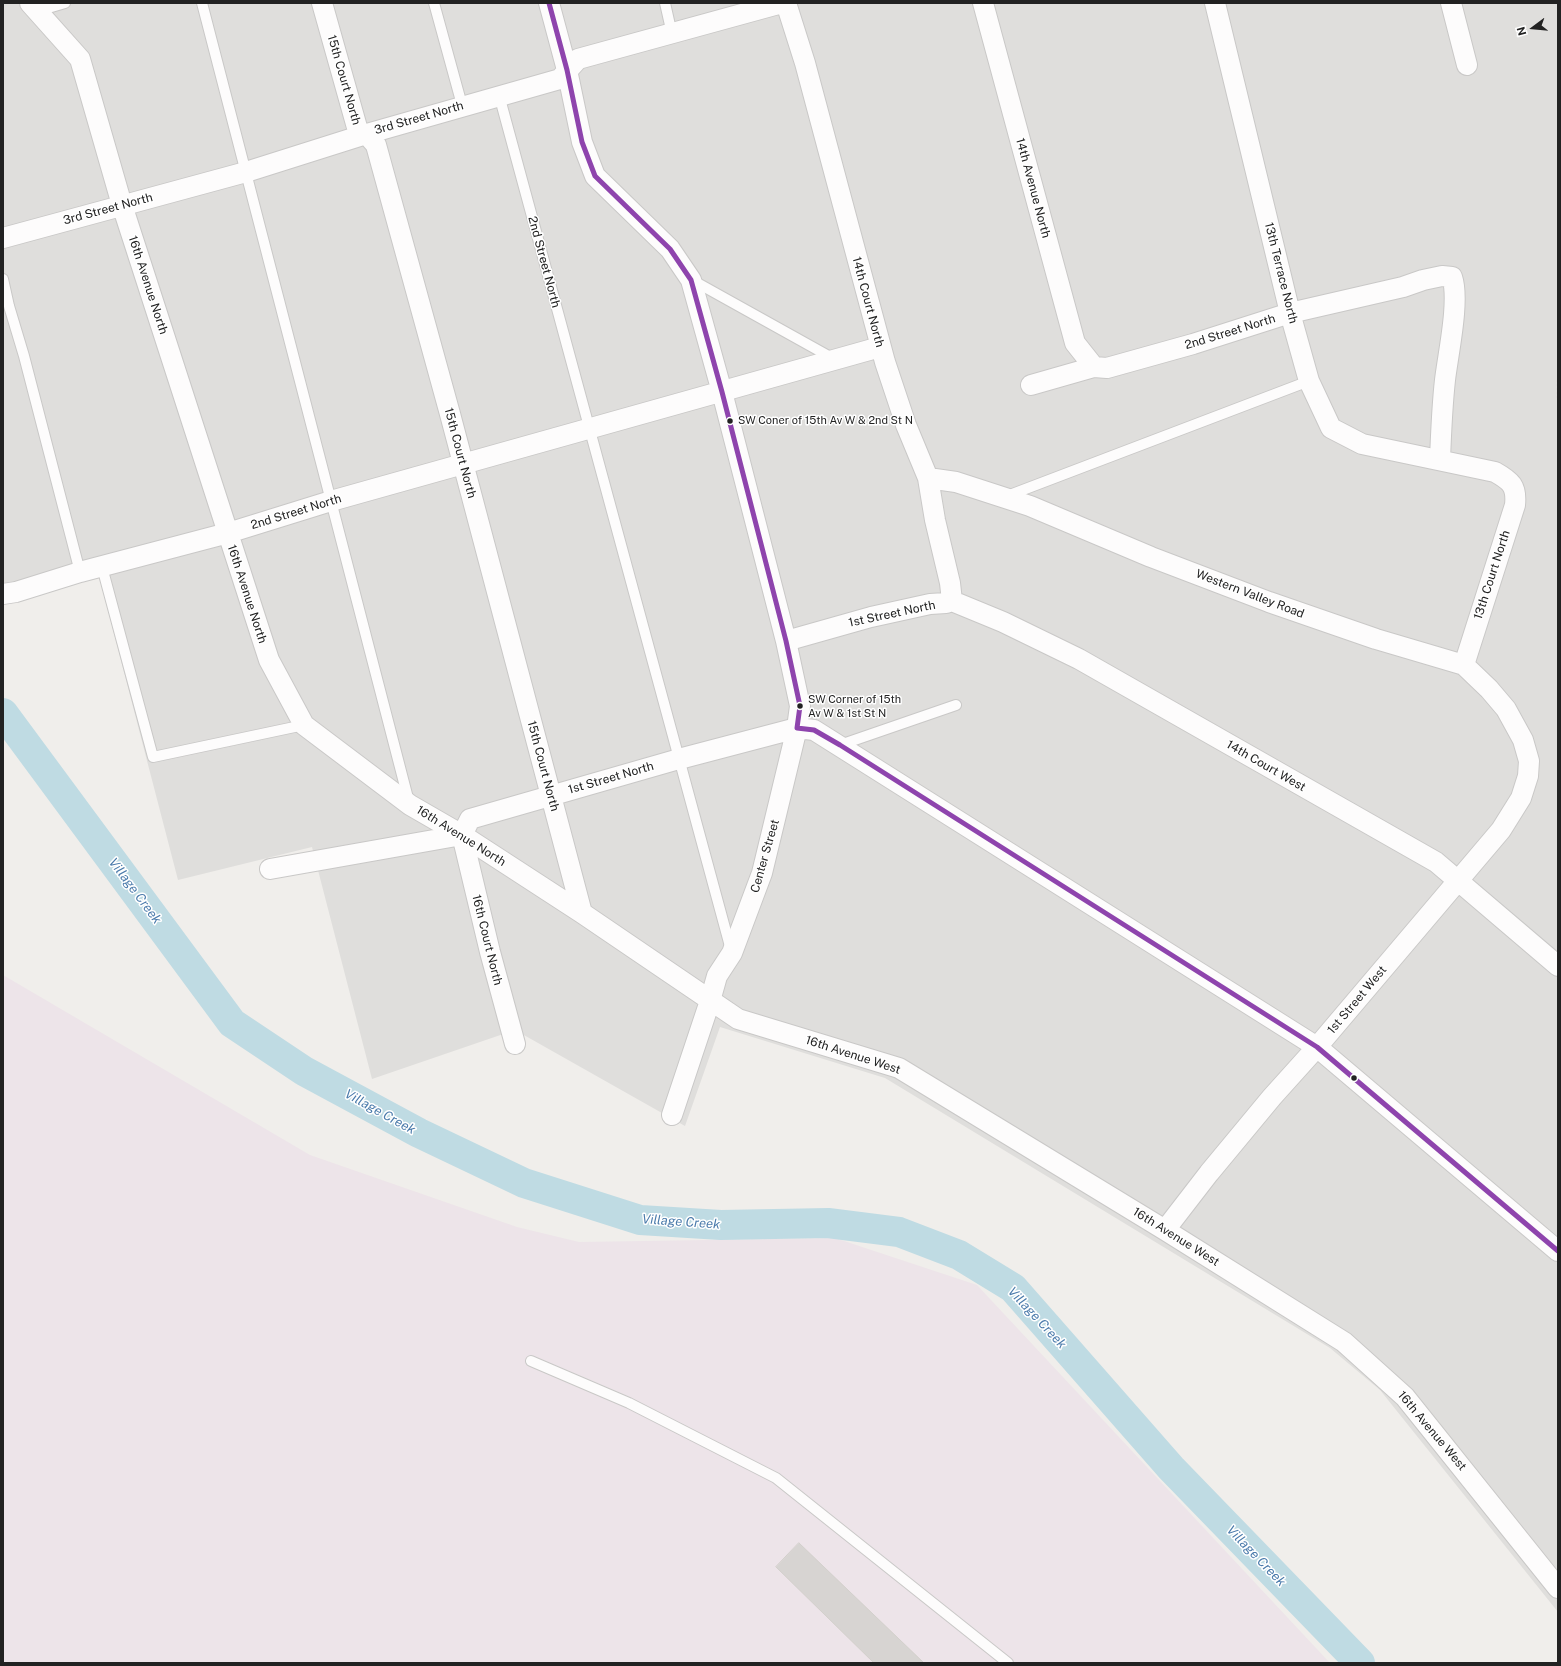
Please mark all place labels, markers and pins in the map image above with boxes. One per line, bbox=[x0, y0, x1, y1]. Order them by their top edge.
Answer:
place label: SW Coner of 15th Av W & 2nd St N bbox=[738, 414, 913, 428]
marker: SW Coner of 15th Av W & 2nd St N bbox=[725, 416, 735, 426]
place label: SW Corner of 15th Av W & 1st St N bbox=[808, 693, 901, 719]
marker: SW Corner of 15th Av W & 1st St N bbox=[795, 701, 805, 711]
unlabelled marker bbox=[1349, 1073, 1359, 1083]

